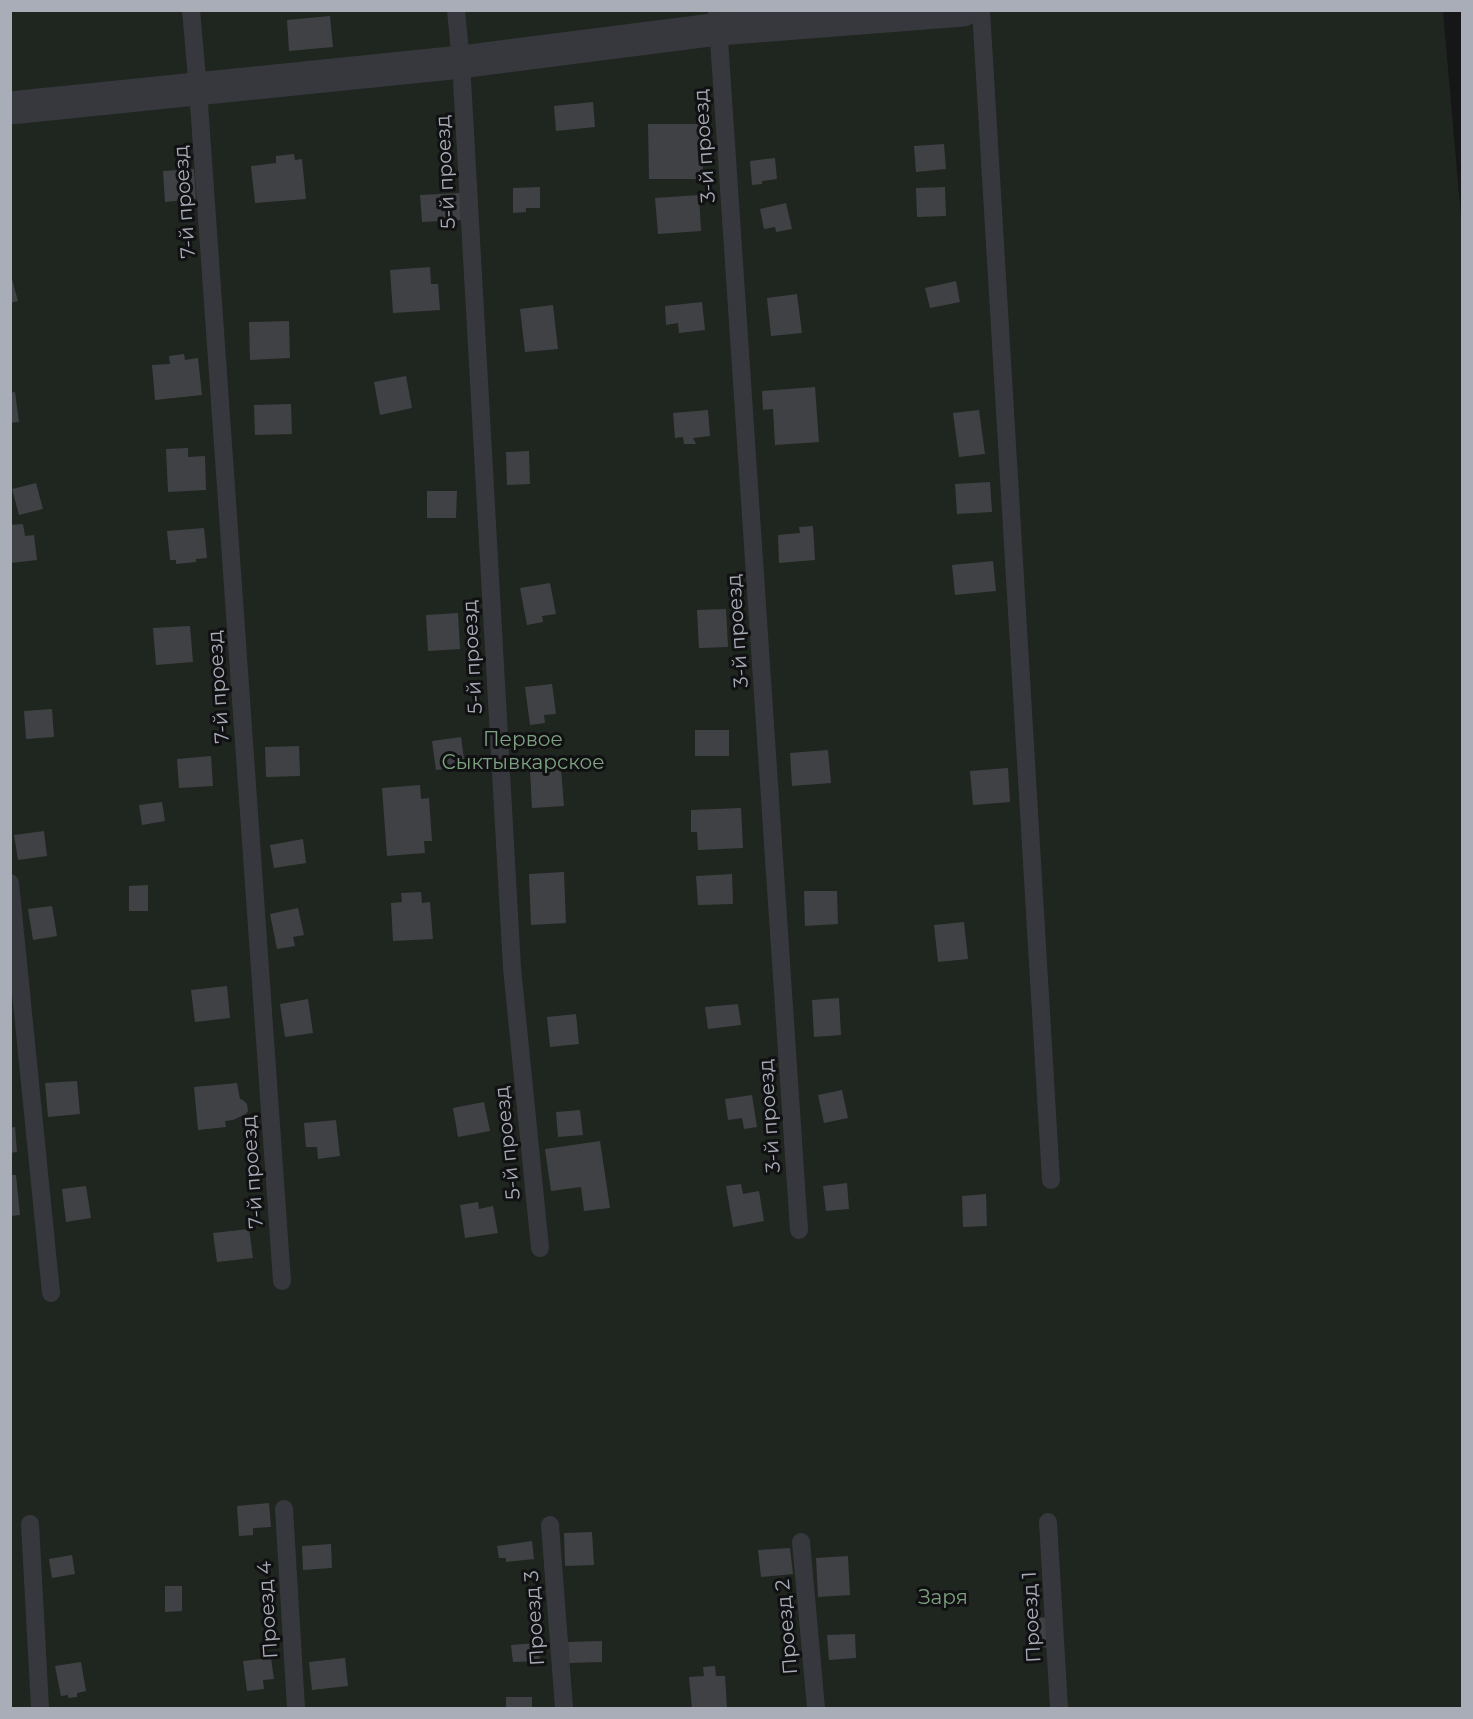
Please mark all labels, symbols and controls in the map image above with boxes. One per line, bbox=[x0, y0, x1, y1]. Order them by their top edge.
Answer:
street label: 3-й проезд bbox=[688, 88, 720, 204]
street label: 5-й проезд bbox=[430, 114, 460, 230]
street label: 7-й проезд bbox=[168, 145, 200, 259]
street label: 3-й проезд bbox=[721, 573, 753, 689]
street label: 5-й проезд bbox=[457, 599, 487, 715]
street label: 7-й проезд bbox=[202, 630, 234, 744]
park label: Первое Сыктывкарское bbox=[441, 727, 605, 774]
street label: 3-й проезд bbox=[753, 1058, 785, 1174]
street label: 5-й проезд bbox=[489, 1085, 525, 1201]
street label: 7-й проезд bbox=[236, 1115, 268, 1229]
street label: Проезд 4 bbox=[252, 1561, 282, 1659]
street label: Проезд 3 bbox=[519, 1570, 549, 1666]
street label: Проезд 1 bbox=[1017, 1571, 1045, 1663]
street label: Проезд 2 bbox=[770, 1578, 802, 1676]
park label: Заря bbox=[918, 1585, 968, 1609]

